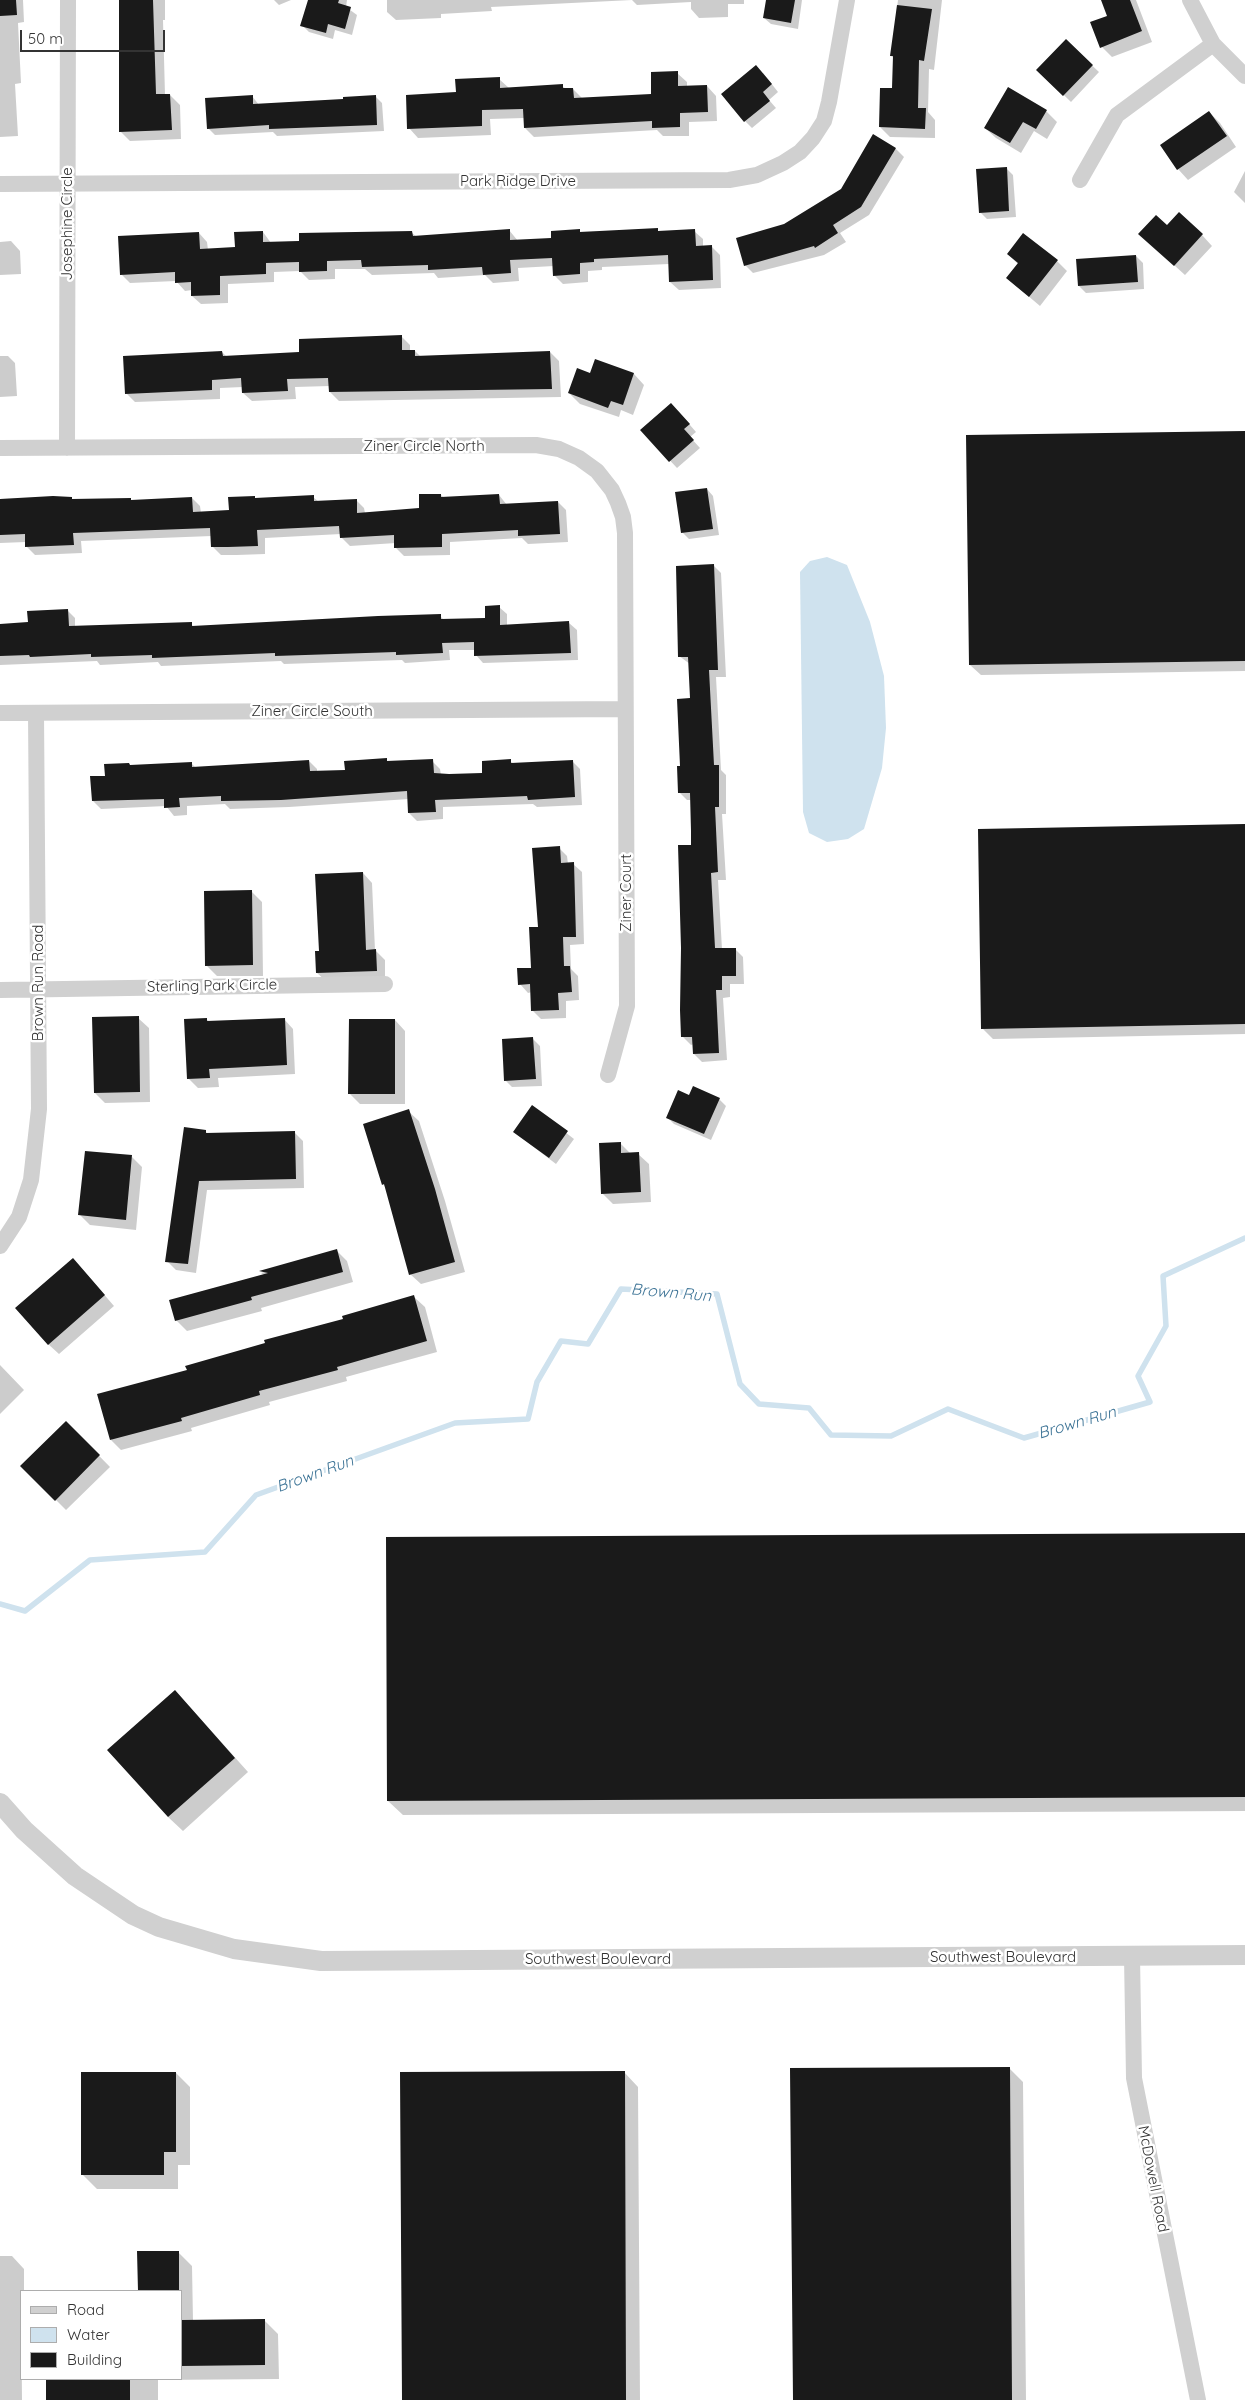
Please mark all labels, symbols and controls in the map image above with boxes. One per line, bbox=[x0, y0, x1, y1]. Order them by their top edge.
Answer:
scale bar bbox=[22, 20, 168, 52]
text: 50 m bbox=[28, 29, 63, 48]
street label: Josephine Circle bbox=[58, 167, 76, 281]
street label: Park Ridge Drive bbox=[460, 172, 576, 190]
street label: Ziner Circle North bbox=[363, 437, 485, 455]
street label: Ziner Circle South bbox=[251, 702, 373, 720]
street label: Ziner Court bbox=[617, 854, 635, 932]
street label: Brown Run Road bbox=[29, 925, 47, 1041]
street label: Sterling Park Circle bbox=[147, 976, 277, 996]
water label: Brown Run bbox=[630, 1280, 712, 1306]
water label: Brown Run bbox=[1036, 1403, 1118, 1443]
water label: Brown Run bbox=[274, 1451, 356, 1497]
street label: Southwest Boulevard bbox=[930, 1948, 1076, 1966]
street label: Southwest Boulevard bbox=[525, 1950, 671, 1968]
street label: McDowell Road bbox=[1134, 2124, 1172, 2234]
legend bbox=[20, 2290, 182, 2380]
text: Road bbox=[67, 2300, 104, 2319]
text: Water bbox=[67, 2325, 110, 2344]
text: Building bbox=[67, 2350, 122, 2369]

